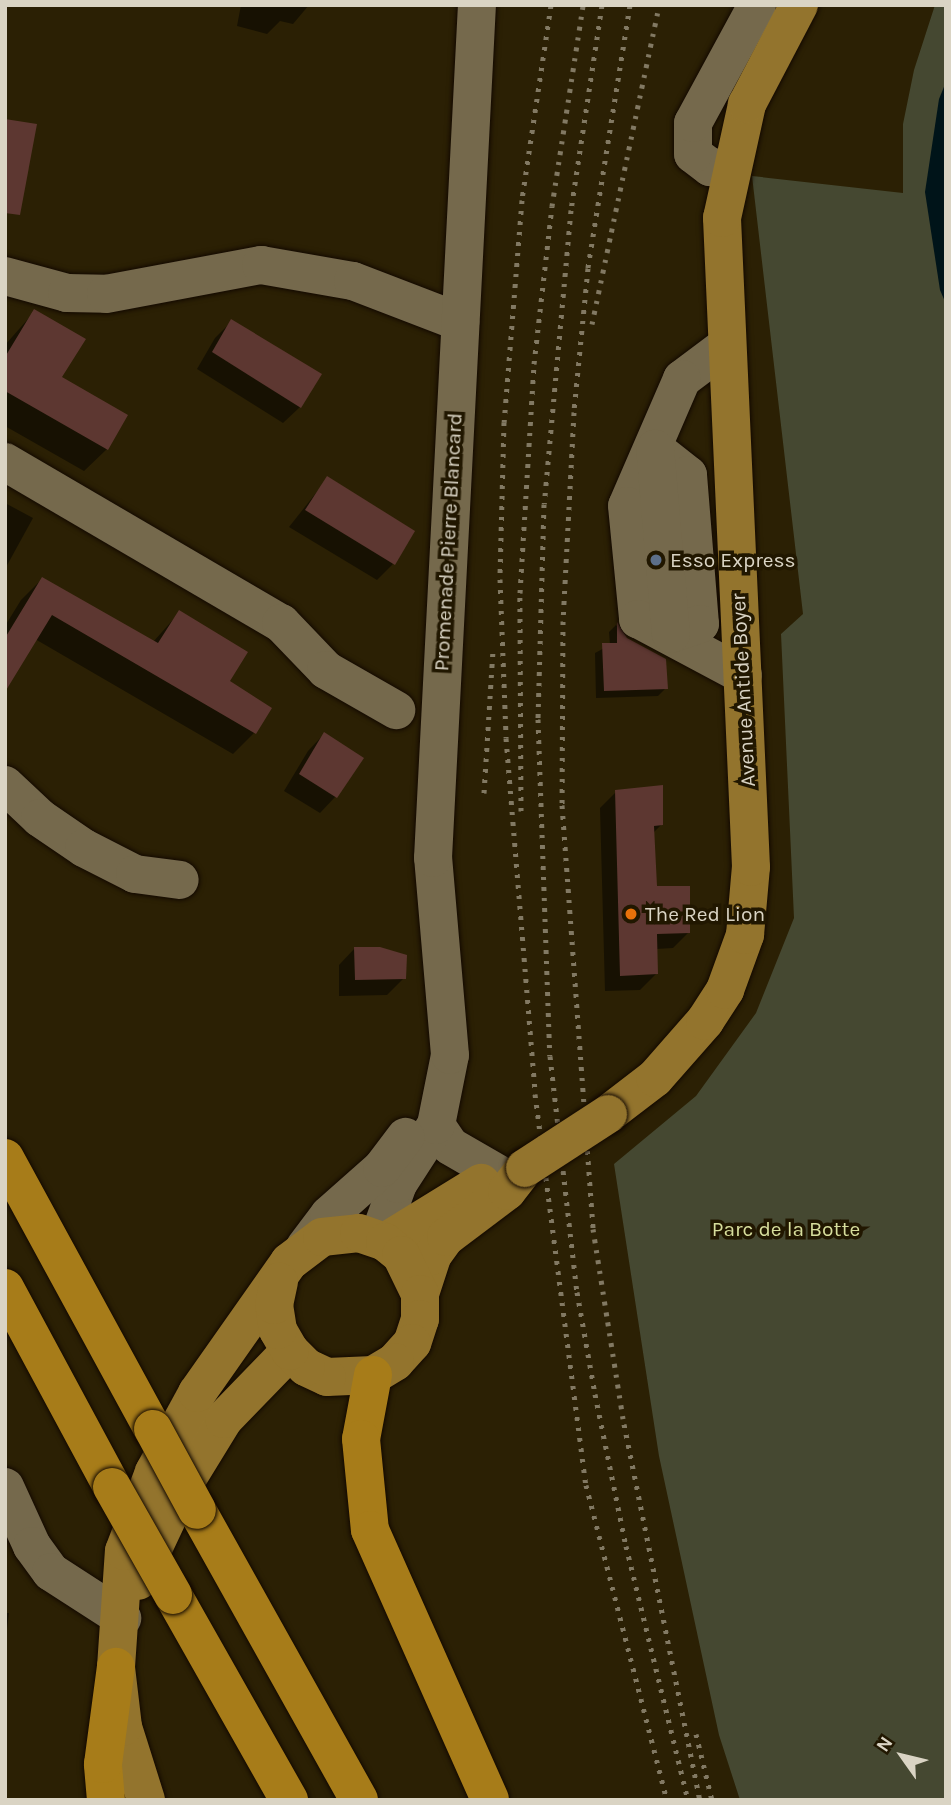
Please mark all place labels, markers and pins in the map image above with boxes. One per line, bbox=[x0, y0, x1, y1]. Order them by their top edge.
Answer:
place label: Esso Express bbox=[670, 547, 796, 573]
marker: Esso Express bbox=[648, 552, 664, 568]
place label: The Red Lion bbox=[645, 901, 765, 927]
marker: The Red Lion bbox=[623, 906, 639, 922]

